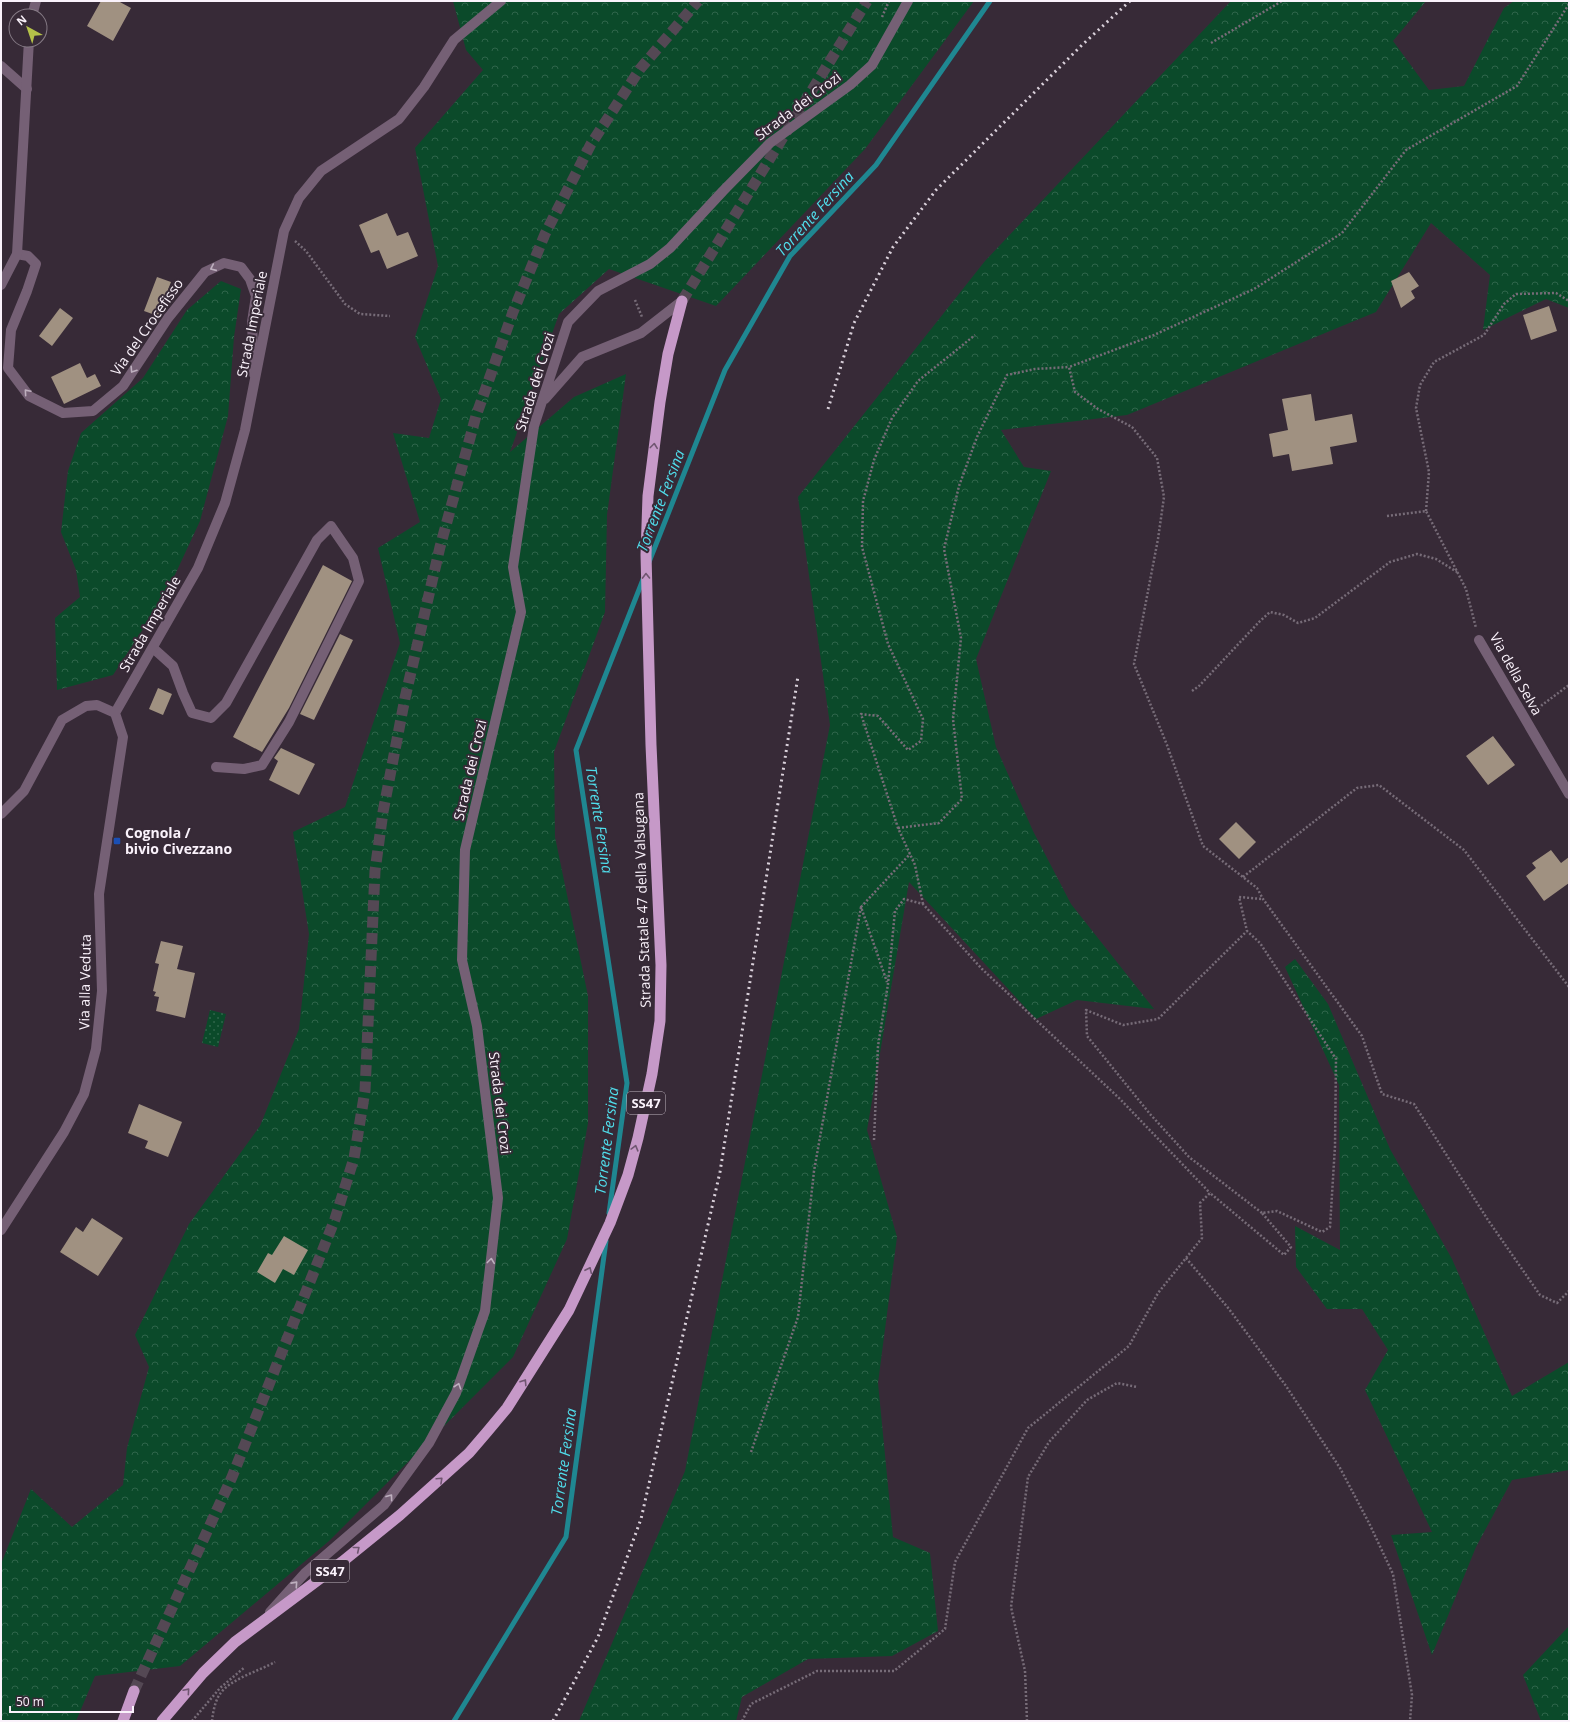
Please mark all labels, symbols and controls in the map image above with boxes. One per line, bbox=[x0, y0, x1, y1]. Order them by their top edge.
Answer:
north arrow bbox=[8, 8, 48, 48]
text: N bbox=[13, 11, 30, 29]
street label: Strada dei Crozi bbox=[751, 67, 844, 144]
water label: Torrente Fersina bbox=[771, 166, 858, 260]
one-way arrow bbox=[209, 263, 217, 271]
street label: Strada Imperiale bbox=[232, 269, 271, 379]
street label: Via del Crocefisso bbox=[106, 274, 187, 379]
street label: Strada dei Crozi bbox=[510, 330, 559, 434]
one-way arrow bbox=[131, 366, 138, 373]
one-way arrow bbox=[25, 390, 32, 397]
one-way arrow bbox=[649, 443, 658, 449]
water label: Torrente Fersina bbox=[631, 446, 689, 555]
street label: Strada Imperiale bbox=[114, 572, 185, 675]
one-way arrow bbox=[642, 573, 650, 579]
street label: Via della Selva bbox=[1486, 629, 1547, 719]
street label: Strada dei Crozi bbox=[449, 718, 490, 822]
water label: Torrente Fersina bbox=[582, 765, 618, 875]
street label: Strada Statale 47 della Valsugana bbox=[628, 792, 655, 1008]
place label: Cognola / bivio Civezzano bbox=[125, 823, 232, 858]
marker: Cognola / bivio Civezzano bbox=[112, 836, 122, 846]
street label: Via alla Veduta bbox=[74, 934, 95, 1030]
street label: Strada dei Crozi bbox=[485, 1051, 516, 1155]
water label: Torrente Fersina bbox=[589, 1085, 623, 1196]
road number: SS47 bbox=[627, 1092, 665, 1114]
one-way arrow bbox=[630, 1145, 639, 1152]
one-way arrow bbox=[486, 1258, 495, 1264]
one-way arrow bbox=[584, 1266, 592, 1274]
one-way arrow bbox=[519, 1379, 527, 1386]
one-way arrow bbox=[453, 1383, 462, 1390]
water label: Torrente Fersina bbox=[546, 1406, 581, 1517]
one-way arrow bbox=[435, 1478, 443, 1485]
one-way arrow bbox=[385, 1494, 392, 1501]
one-way arrow bbox=[353, 1547, 360, 1554]
road number: SS47 bbox=[311, 1560, 349, 1582]
one-way arrow bbox=[290, 1582, 297, 1589]
scale bar bbox=[10, 1688, 133, 1714]
one-way arrow bbox=[182, 1688, 189, 1696]
text: 50 m bbox=[16, 1693, 44, 1710]

